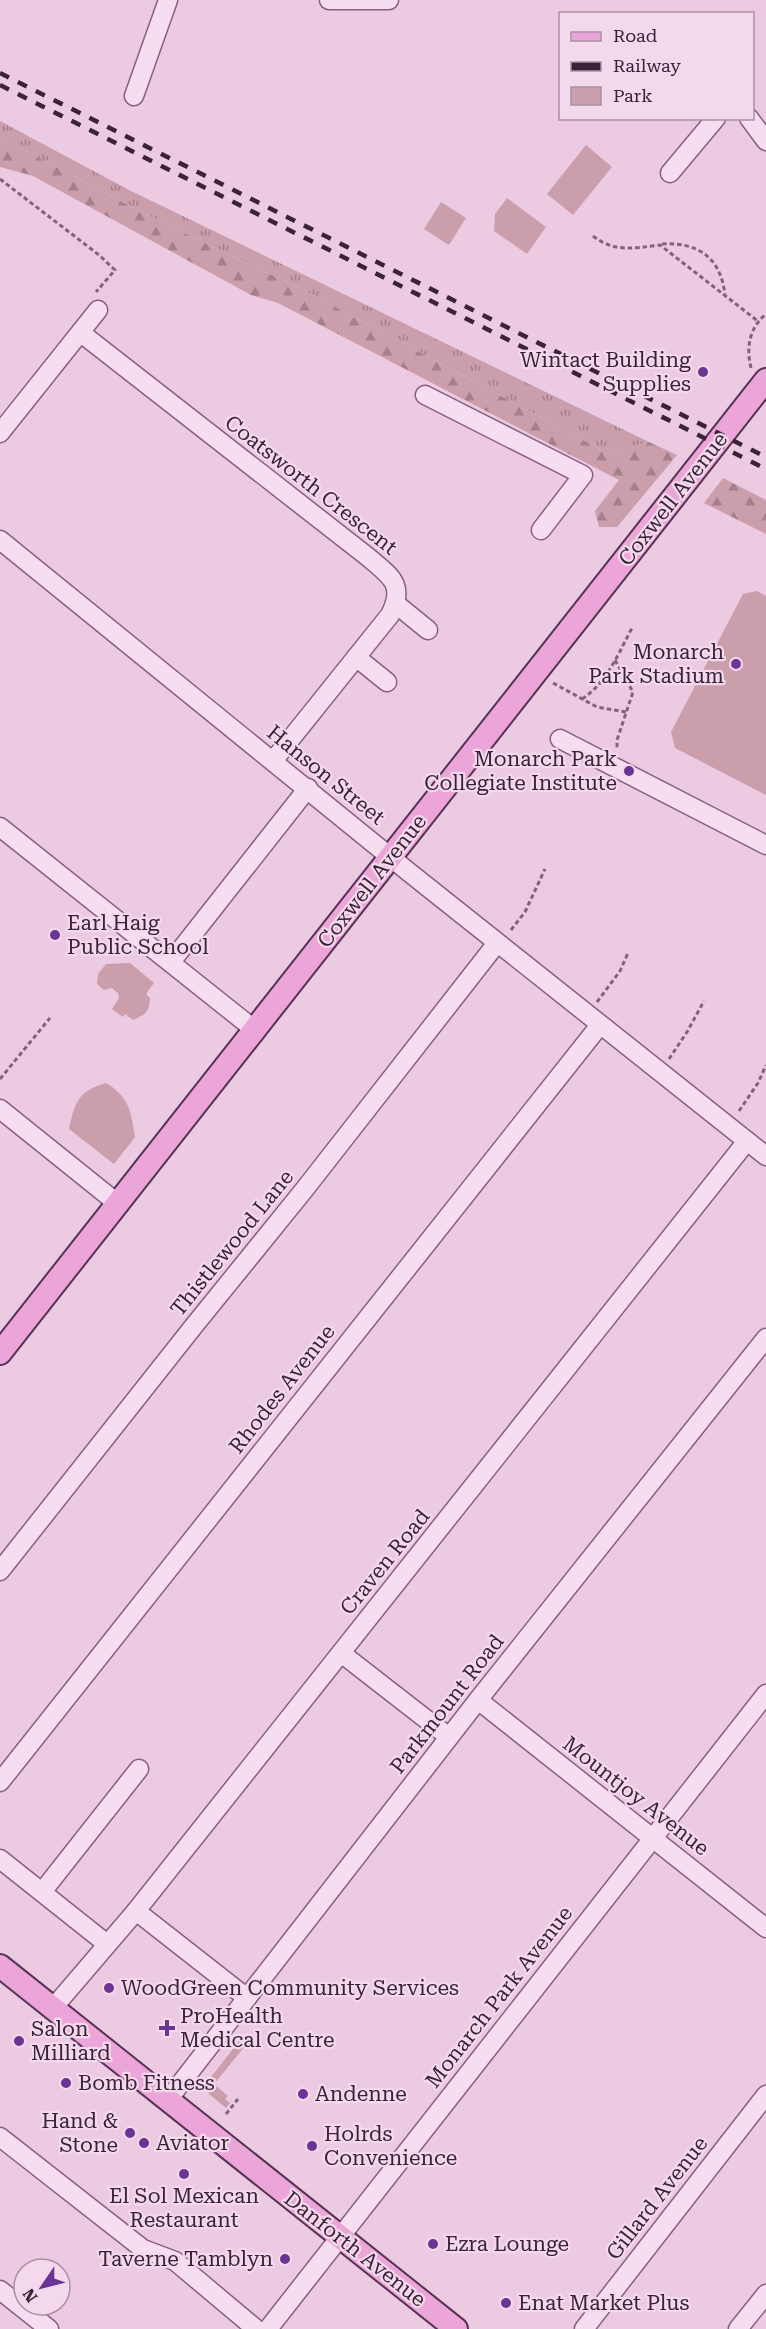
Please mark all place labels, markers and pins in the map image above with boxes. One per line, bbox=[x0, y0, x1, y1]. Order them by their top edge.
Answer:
place label: Wintact Building Supplies bbox=[520, 348, 691, 396]
marker: Wintact Building Supplies bbox=[696, 365, 710, 379]
place label: Monarch Park Stadium bbox=[588, 640, 724, 688]
marker: Monarch Park Stadium bbox=[729, 657, 743, 671]
place label: Monarch Park Collegiate Institute bbox=[424, 747, 617, 795]
marker: Monarch Park Collegiate Institute bbox=[622, 764, 636, 778]
place label: Earl Haig Public School bbox=[67, 911, 209, 959]
marker: Earl Haig Public School bbox=[48, 928, 62, 942]
place label: WoodGreen Community Services bbox=[121, 1976, 459, 2000]
marker: WoodGreen Community Services bbox=[102, 1981, 116, 1995]
place label: ProHealth Medical Centre bbox=[180, 2004, 335, 2052]
place label: Salon Milliard bbox=[31, 2017, 111, 2065]
marker: ProHealth Medical Centre bbox=[158, 2019, 176, 2037]
marker: Salon Milliard bbox=[12, 2034, 26, 2048]
place label: Bomb Fitness bbox=[78, 2071, 215, 2095]
marker: Bomb Fitness bbox=[59, 2076, 73, 2090]
place label: Andenne bbox=[315, 2082, 407, 2106]
marker: Andenne bbox=[296, 2087, 310, 2101]
place label: Hand & Stone bbox=[41, 2109, 118, 2157]
place label: Holrds Convenience bbox=[324, 2122, 457, 2170]
marker: Hand & Stone bbox=[123, 2126, 137, 2140]
place label: Aviator bbox=[156, 2131, 230, 2155]
marker: Aviator bbox=[137, 2136, 151, 2150]
marker: Holrds Convenience bbox=[305, 2139, 319, 2153]
marker: El Sol Mexican Restaurant bbox=[177, 2167, 191, 2181]
place label: El Sol Mexican Restaurant bbox=[109, 2184, 259, 2232]
place label: Ezra Lounge bbox=[445, 2232, 569, 2256]
marker: Ezra Lounge bbox=[426, 2237, 440, 2251]
place label: Taverne Tamblyn bbox=[98, 2247, 273, 2271]
marker: Taverne Tamblyn bbox=[278, 2252, 292, 2266]
place label: Enat Market Plus bbox=[518, 2291, 689, 2315]
marker: Enat Market Plus bbox=[499, 2296, 513, 2310]

